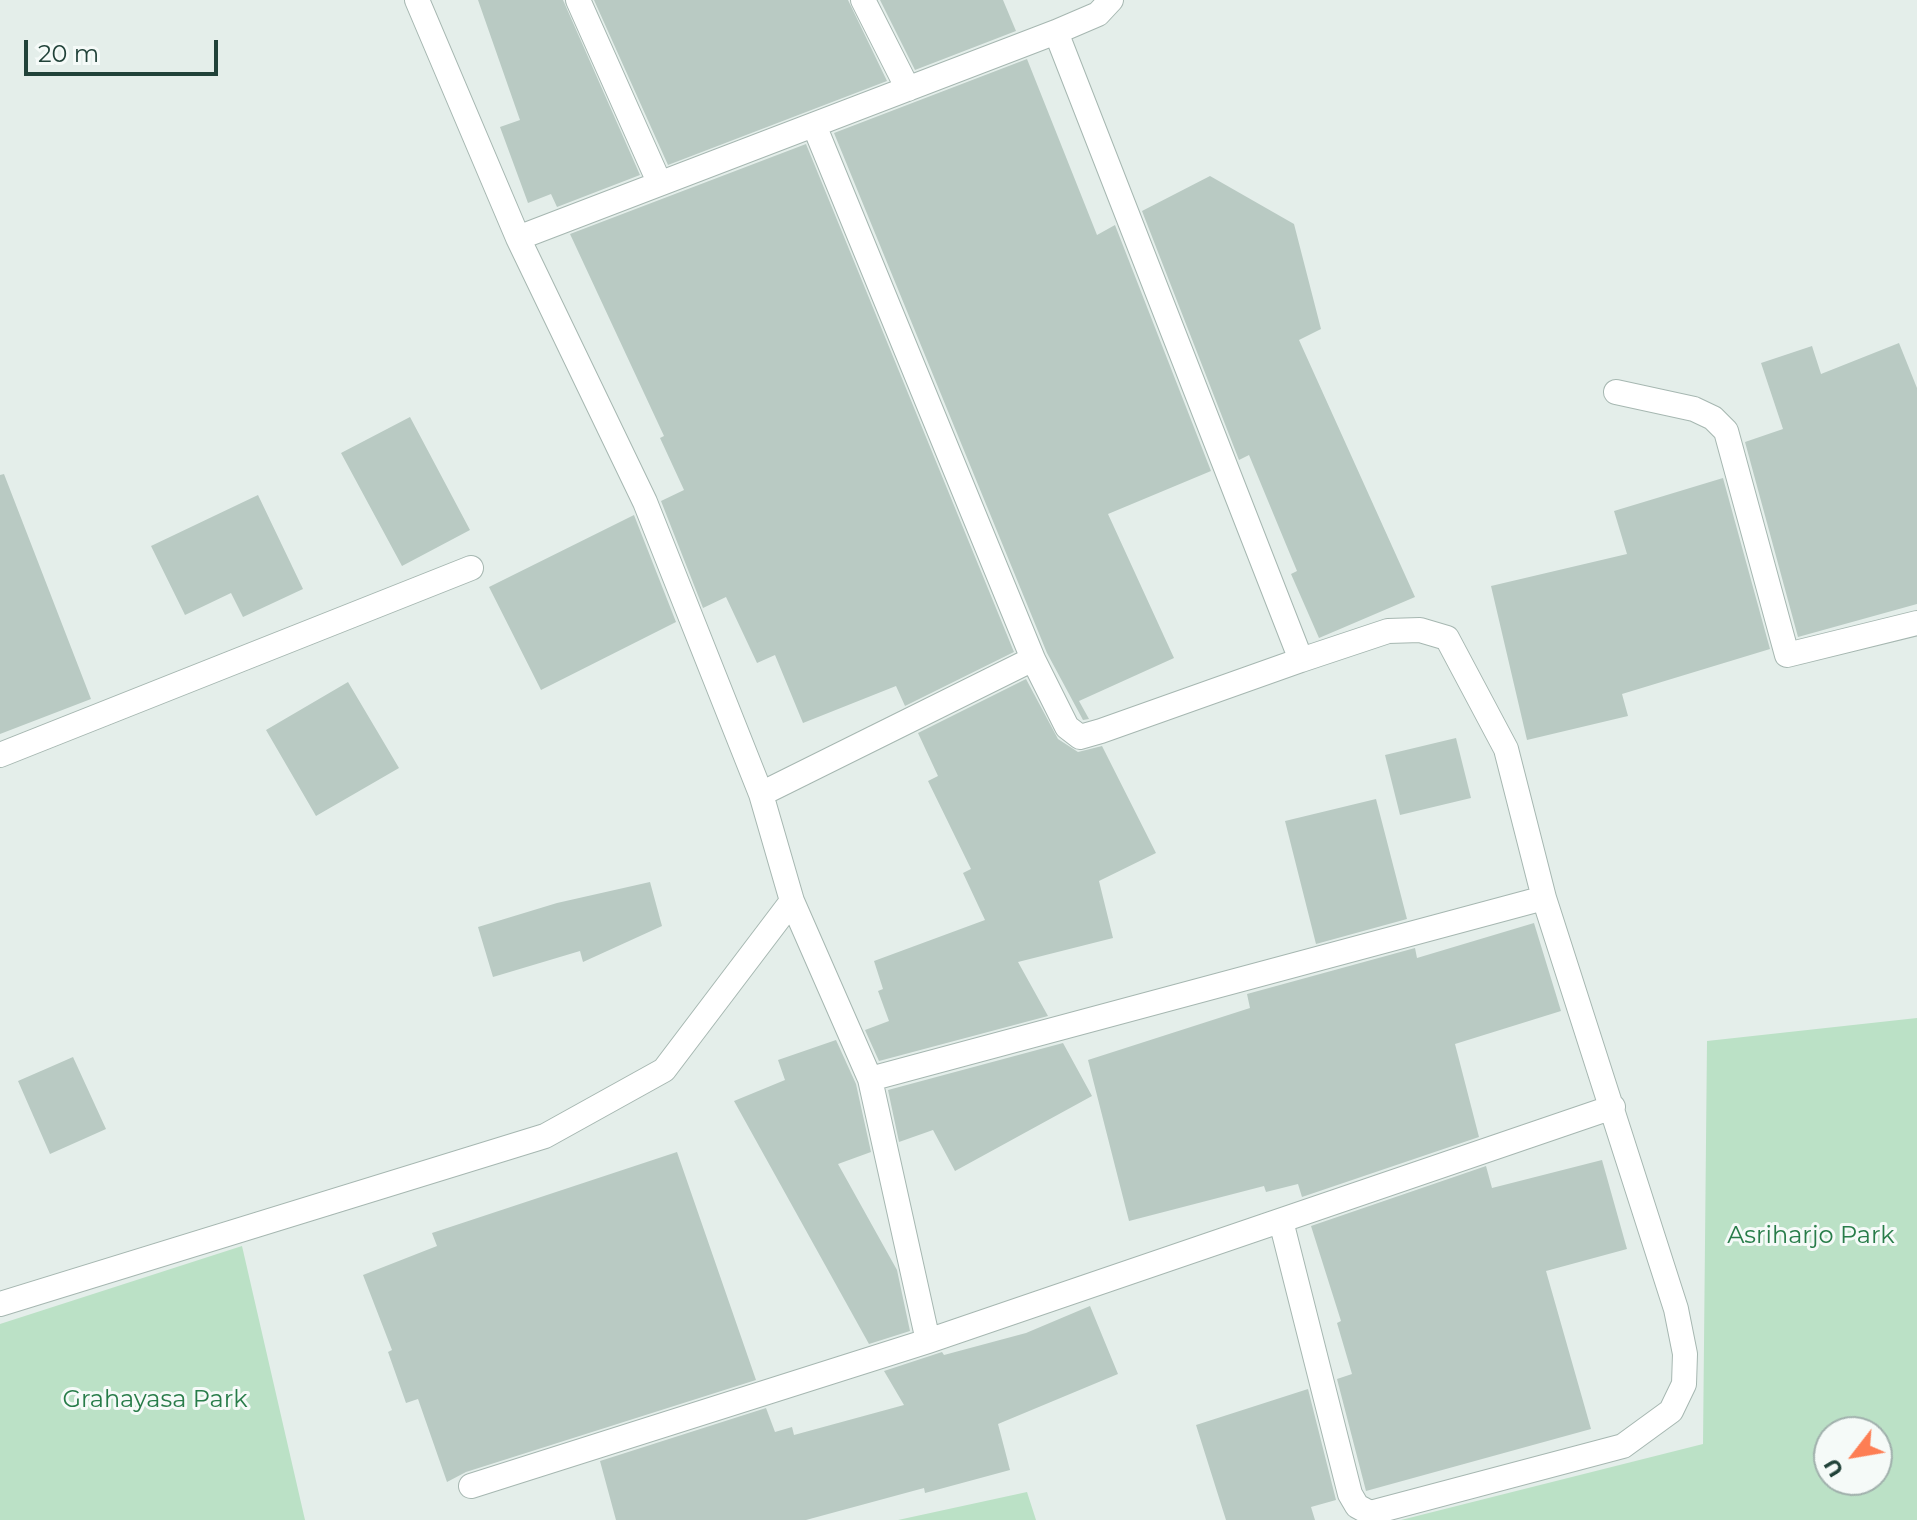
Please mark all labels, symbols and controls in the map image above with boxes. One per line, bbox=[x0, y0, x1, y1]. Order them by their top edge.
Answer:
scale bar bbox=[28, 24, 222, 74]
text: 20 m bbox=[38, 39, 99, 68]
park label: Asriharjo Park bbox=[1727, 1222, 1895, 1250]
park label: Grahayasa Park bbox=[63, 1386, 247, 1414]
north arrow bbox=[1813, 1416, 1893, 1496]
text: U bbox=[1818, 1453, 1850, 1482]

